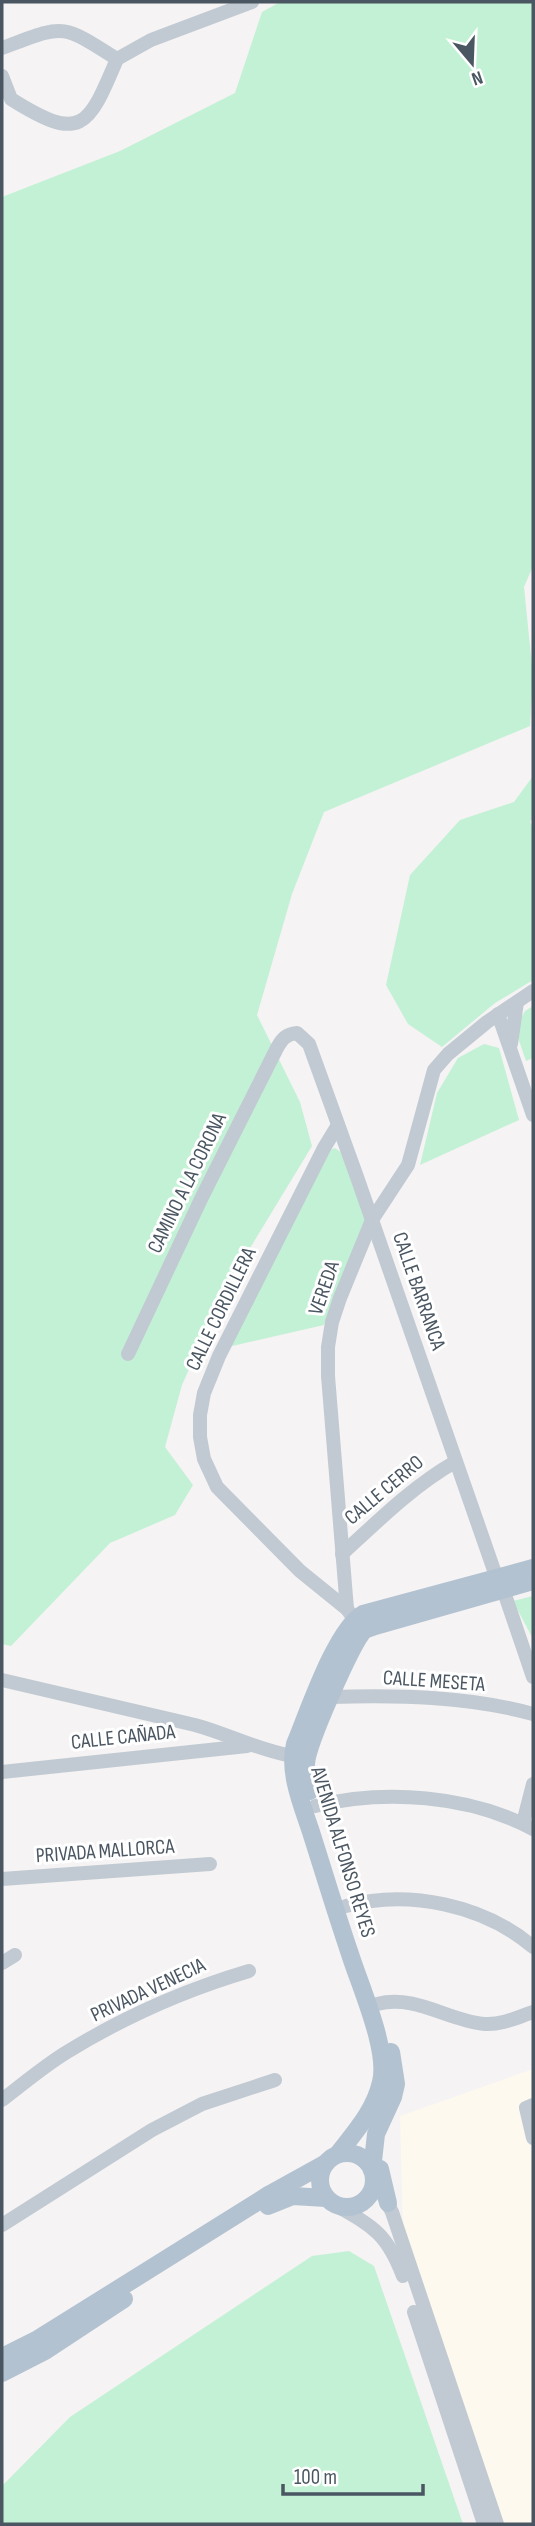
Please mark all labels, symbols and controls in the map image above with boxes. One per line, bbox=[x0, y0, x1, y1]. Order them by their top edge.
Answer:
north arrow bbox=[437, 28, 507, 98]
text: N bbox=[469, 65, 486, 90]
street label: CAMINO A LA CORONA bbox=[142, 1108, 232, 1257]
street label: CALLE BARRANCA bbox=[387, 1229, 451, 1354]
street label: CALLE CORDILLERA bbox=[180, 1242, 262, 1375]
street label: VEREDA bbox=[303, 1257, 345, 1318]
street label: CALLE CERRO bbox=[340, 1450, 428, 1530]
street label: CALLE MESETA bbox=[382, 1665, 487, 1697]
street label: CALLE CAÑADA bbox=[70, 1719, 177, 1755]
street label: AVENIDA ALFONSO REYES bbox=[305, 1763, 381, 1940]
street label: PRIVADA MALLORCA bbox=[35, 1834, 176, 1868]
street label: PRIVADA VENECIA bbox=[87, 1952, 210, 2027]
scale bar bbox=[283, 2452, 423, 2496]
text: 100 m bbox=[294, 2465, 337, 2490]

